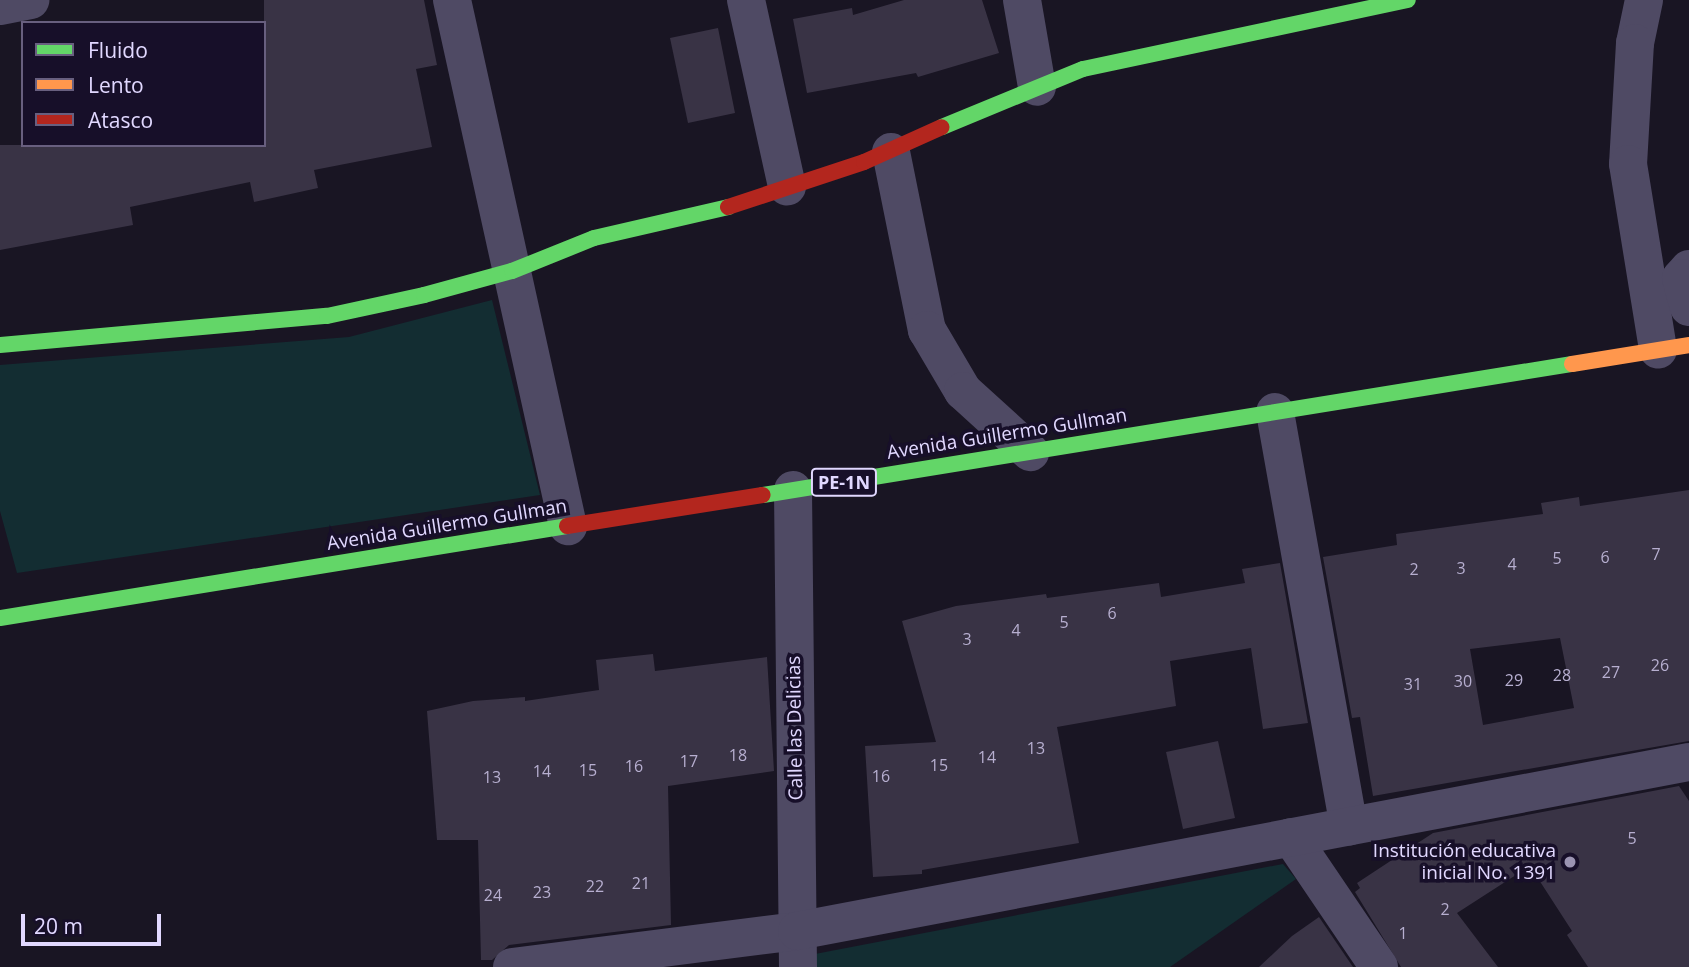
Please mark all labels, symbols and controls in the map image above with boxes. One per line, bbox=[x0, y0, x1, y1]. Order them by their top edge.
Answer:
legend bbox=[21, 21, 266, 147]
text: Fluido bbox=[88, 36, 148, 64]
text: Lento bbox=[88, 71, 144, 99]
text: Atasco bbox=[88, 106, 153, 134]
street label: Avenida Guillermo Gullman bbox=[885, 404, 1129, 464]
road number: PE-1N bbox=[811, 468, 877, 496]
street label: Avenida Guillermo Gullman bbox=[325, 495, 569, 555]
house number: 7 bbox=[1651, 544, 1661, 564]
house number: 6 bbox=[1600, 547, 1610, 567]
house number: 5 bbox=[1552, 548, 1562, 568]
house number: 4 bbox=[1507, 554, 1517, 574]
house number: 3 bbox=[1456, 558, 1466, 578]
house number: 2 bbox=[1409, 559, 1419, 579]
house number: 6 bbox=[1107, 603, 1117, 623]
house number: 5 bbox=[1059, 612, 1069, 632]
house number: 4 bbox=[1011, 620, 1021, 640]
house number: 3 bbox=[962, 629, 972, 649]
street label: Calle las Delicias bbox=[782, 655, 808, 801]
house number: 26 bbox=[1651, 655, 1669, 675]
house number: 27 bbox=[1602, 662, 1620, 682]
house number: 28 bbox=[1553, 665, 1571, 685]
house number: 29 bbox=[1505, 670, 1523, 690]
house number: 30 bbox=[1454, 671, 1472, 691]
house number: 31 bbox=[1404, 674, 1422, 694]
house number: 13 bbox=[1027, 738, 1045, 758]
house number: 18 bbox=[729, 745, 747, 765]
house number: 14 bbox=[978, 747, 996, 767]
house number: 17 bbox=[680, 751, 698, 771]
house number: 15 bbox=[930, 755, 948, 775]
house number: 16 bbox=[625, 756, 643, 776]
house number: 15 bbox=[579, 760, 597, 780]
house number: 14 bbox=[533, 761, 551, 781]
house number: 16 bbox=[872, 766, 890, 786]
house number: 13 bbox=[483, 767, 501, 787]
house number: 5 bbox=[1627, 828, 1637, 848]
place label: Institución educativa inicial No. 1391 bbox=[1373, 840, 1556, 884]
marker: Institución educativa inicial No. 1391 bbox=[1562, 854, 1578, 870]
house number: 21 bbox=[632, 873, 650, 893]
house number: 22 bbox=[586, 876, 604, 896]
house number: 23 bbox=[533, 882, 551, 902]
house number: 24 bbox=[484, 885, 502, 905]
house number: 2 bbox=[1440, 899, 1450, 919]
scale bar bbox=[24, 900, 164, 944]
text: 20 m bbox=[34, 912, 83, 940]
house number: 1 bbox=[1398, 923, 1408, 943]

